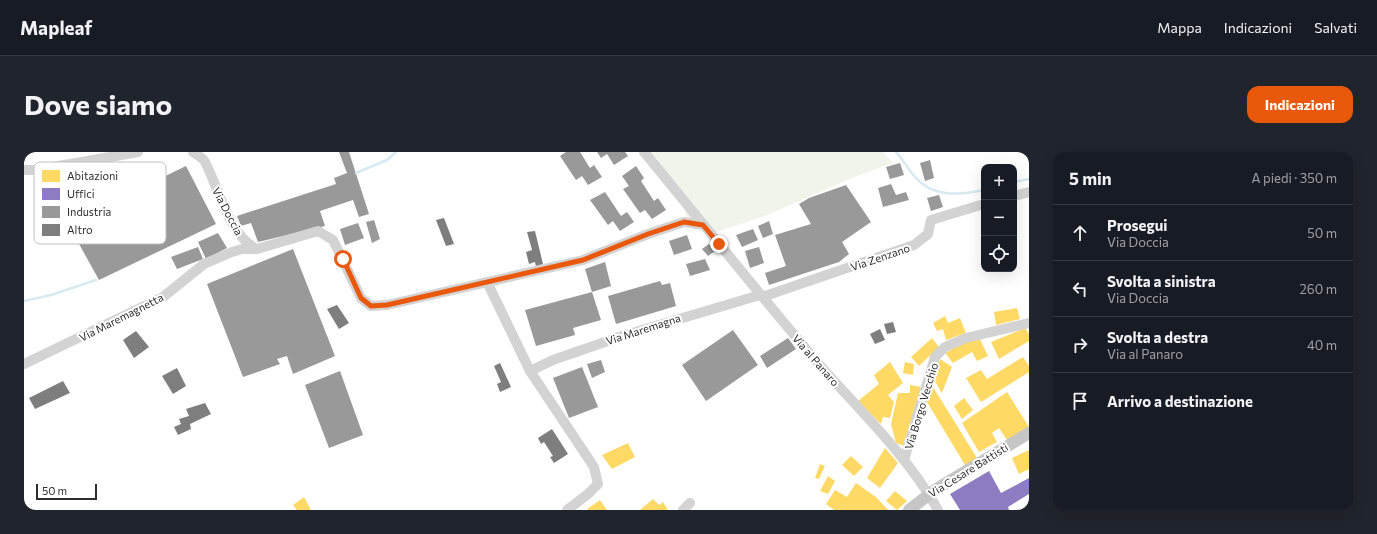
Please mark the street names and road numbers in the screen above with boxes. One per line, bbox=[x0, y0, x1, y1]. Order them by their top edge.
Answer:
street label: Via Doccia bbox=[210, 185, 246, 237]
street label: Via Zenzano bbox=[849, 241, 912, 273]
street label: Via Maremagnetta bbox=[77, 290, 165, 344]
street label: Via Maremagna bbox=[604, 311, 682, 347]
street label: Via al Panaro bbox=[790, 331, 842, 389]
street label: Via Borgo Vecchio bbox=[902, 361, 940, 451]
street label: Via Cesare Battisti bbox=[926, 440, 1010, 500]

